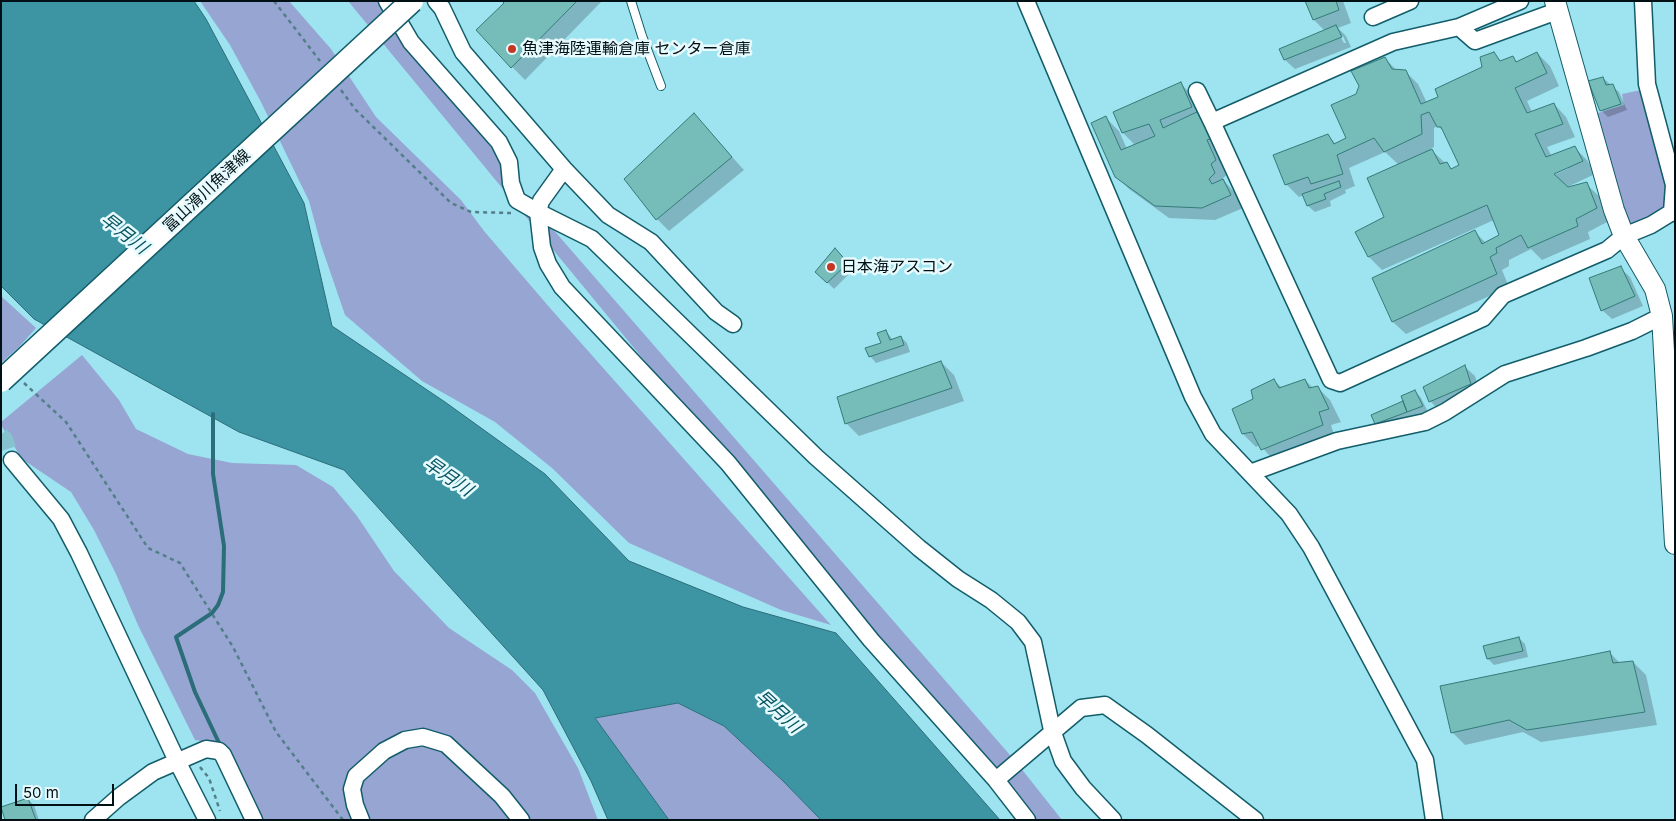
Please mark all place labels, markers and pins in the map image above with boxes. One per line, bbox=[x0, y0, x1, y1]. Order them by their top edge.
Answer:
place label: 魚津海陸運輸倉庫 センター倉庫 bbox=[522, 39, 750, 59]
marker: 魚津海陸運輸倉庫 センター倉庫 bbox=[506, 43, 518, 55]
place label: 日本海アスコン bbox=[841, 257, 953, 277]
marker: 日本海アスコン bbox=[825, 261, 837, 273]

